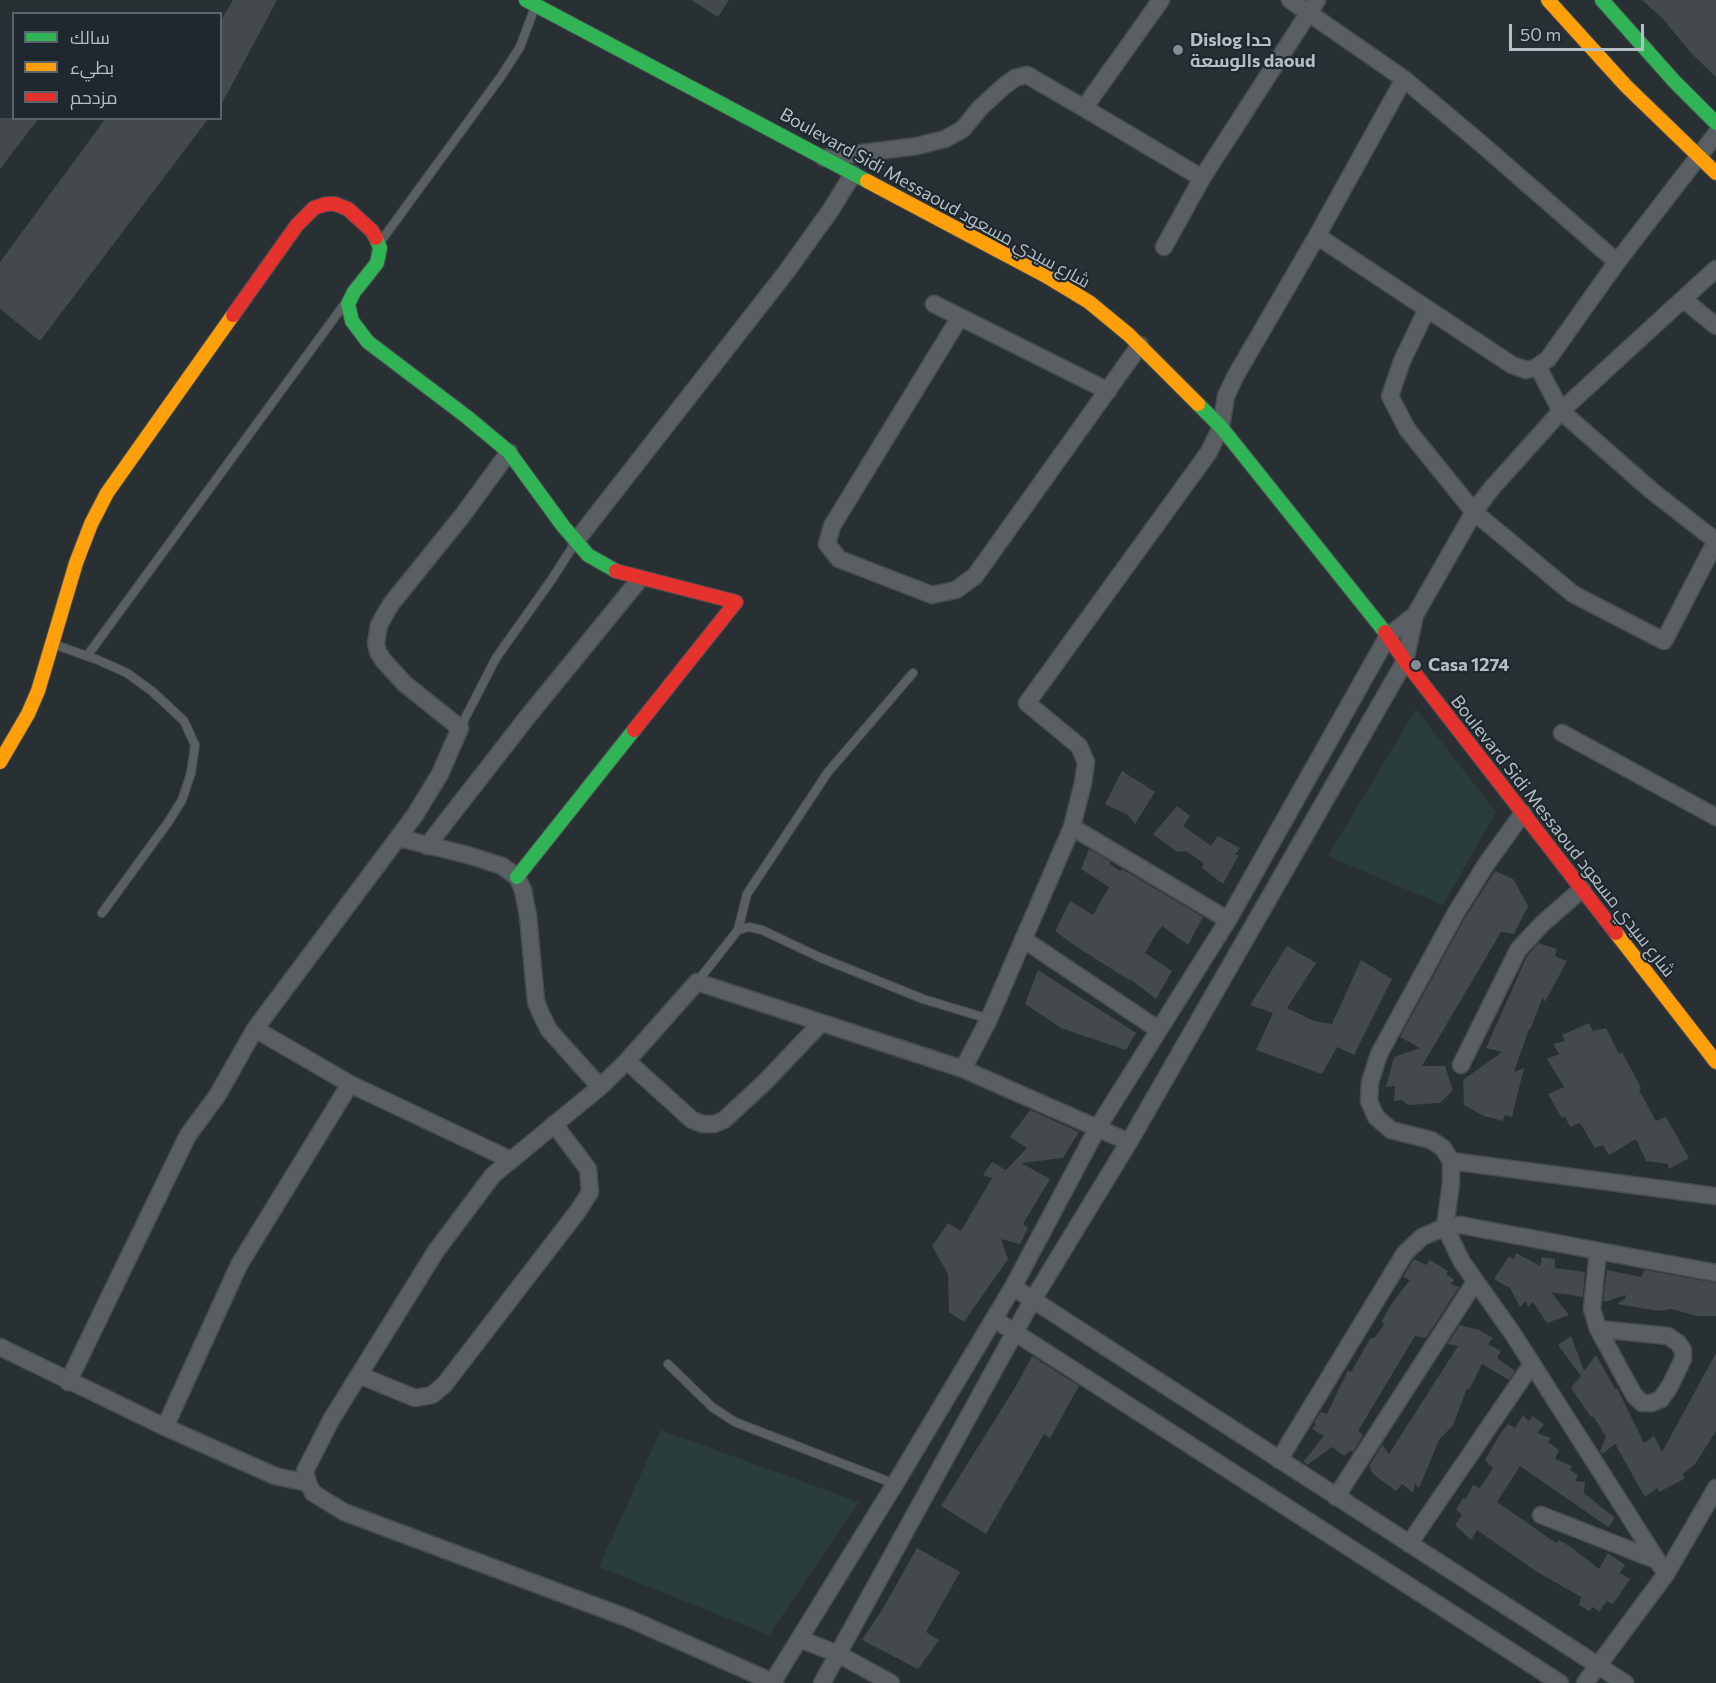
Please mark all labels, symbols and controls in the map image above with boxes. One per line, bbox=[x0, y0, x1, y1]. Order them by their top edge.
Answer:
legend bbox=[12, 12, 222, 120]
scale bar bbox=[1512, 12, 1647, 50]
text: 50 m bbox=[1520, 23, 1561, 45]
text: سالك bbox=[70, 26, 110, 48]
place label: Dislog حدا الوسعةs daoud bbox=[1190, 29, 1315, 72]
marker: Dislog حدا الوسعةs daoud bbox=[1171, 43, 1185, 57]
text: بطيء bbox=[70, 56, 114, 78]
text: مزدحم bbox=[70, 86, 118, 108]
street label: Boulevard Sidi Messaoud شارع سيدي مسعود bbox=[776, 103, 1094, 293]
place label: Casa 1274 bbox=[1428, 654, 1509, 676]
marker: Casa 1274 bbox=[1409, 658, 1423, 672]
street label: Boulevard Sidi Messaoud شارع سيدي مسعود bbox=[1446, 691, 1680, 981]

